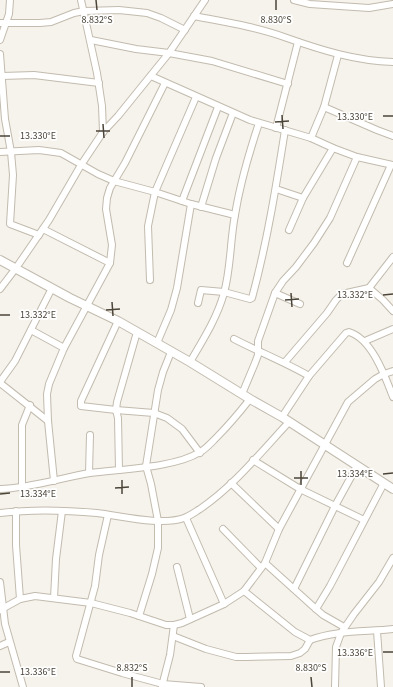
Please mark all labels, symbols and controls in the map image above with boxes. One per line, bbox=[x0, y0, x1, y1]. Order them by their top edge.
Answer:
text: 8.832°S bbox=[81, 13, 113, 27]
text: 8.830°S bbox=[260, 13, 292, 27]
text: 13.330°E bbox=[337, 110, 373, 124]
text: 13.330°E bbox=[20, 129, 56, 143]
text: 13.332°E bbox=[337, 288, 373, 302]
text: 13.332°E bbox=[20, 308, 56, 322]
text: 13.334°E bbox=[337, 467, 373, 481]
text: 13.334°E bbox=[20, 487, 56, 501]
text: 13.336°E bbox=[337, 646, 373, 660]
text: 8.832°S bbox=[116, 661, 148, 675]
text: 8.830°S bbox=[295, 661, 327, 675]
text: 13.336°E bbox=[20, 665, 56, 679]

